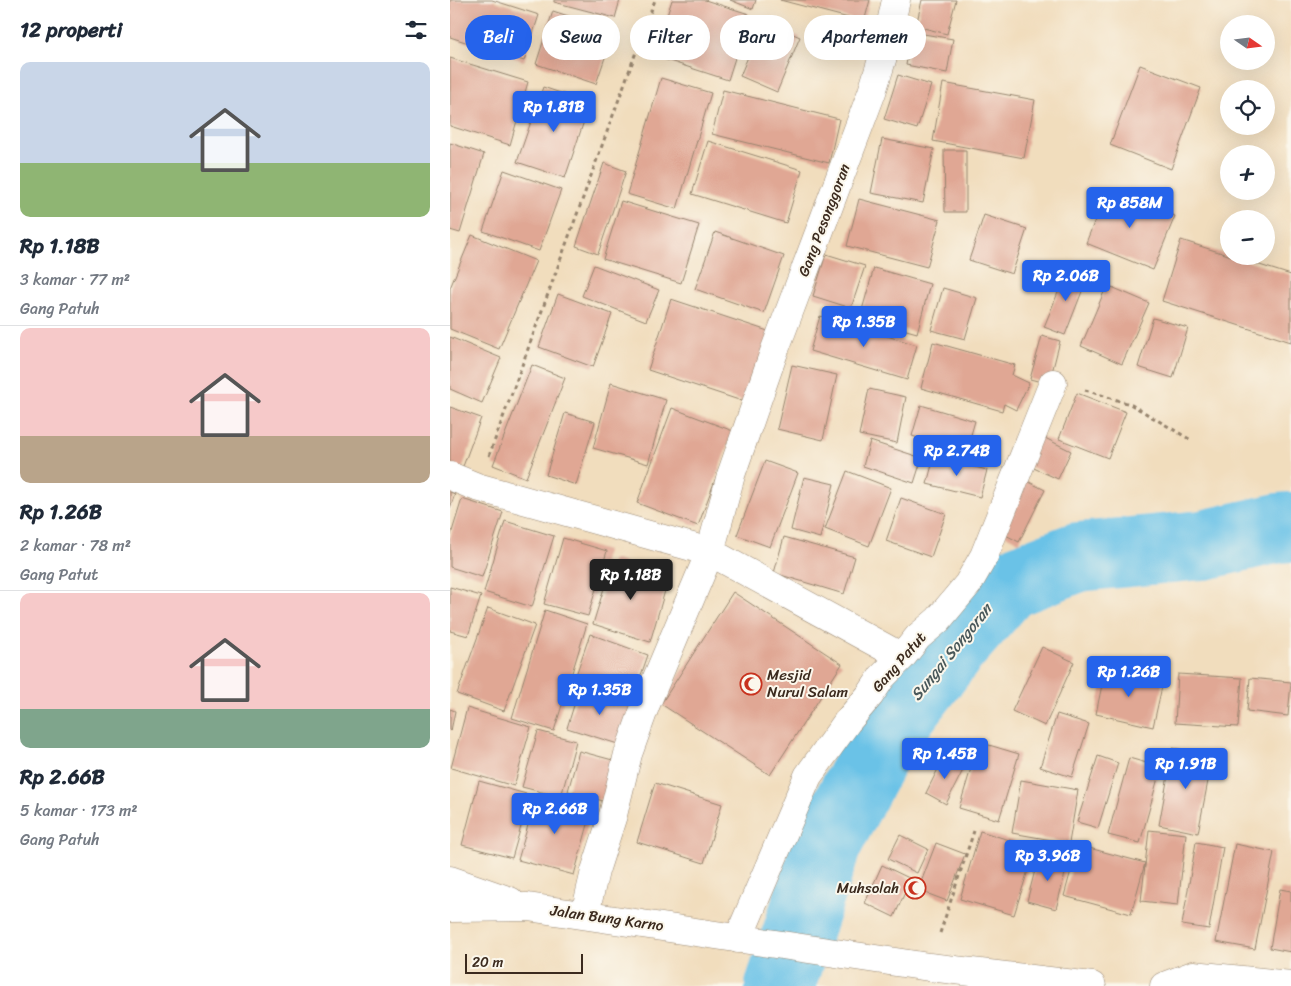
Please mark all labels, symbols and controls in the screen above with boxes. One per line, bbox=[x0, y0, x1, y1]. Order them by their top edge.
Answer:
text: 12 properti bbox=[20, 11, 122, 49]
chip: Beli bbox=[465, 15, 532, 60]
chip: Sewa bbox=[542, 15, 620, 60]
chip: Filter bbox=[630, 15, 710, 60]
chip: Baru bbox=[720, 15, 794, 60]
chip: Apartemen bbox=[804, 15, 926, 60]
north arrow bbox=[1220, 15, 1275, 70]
map controls bbox=[1220, 15, 1275, 265]
icon: filters bbox=[402, 16, 430, 44]
button: locate bbox=[1220, 80, 1275, 135]
pin: Rp 1.81B bbox=[502, 90, 606, 133]
text: Rp 1.81B bbox=[524, 92, 584, 121]
icon: home bbox=[180, 95, 270, 185]
button: + bbox=[1220, 145, 1275, 200]
street label: Gang Pesonggoran bbox=[791, 160, 857, 280]
pin: Rp 858M bbox=[1084, 186, 1176, 229]
text: Rp 858M bbox=[1097, 188, 1163, 217]
button: − bbox=[1220, 210, 1275, 265]
text: Rp 1.18B bbox=[20, 227, 100, 265]
pin: Rp 2.06B bbox=[1014, 260, 1118, 302]
text: Rp 2.06B bbox=[1033, 261, 1099, 290]
text: 3 kamar · 77 m² bbox=[20, 265, 130, 294]
text: Gang Patuh bbox=[20, 294, 100, 323]
pin: Rp 1.35B bbox=[812, 306, 916, 348]
text: Rp 1.35B bbox=[833, 307, 895, 336]
icon: home bbox=[180, 360, 270, 450]
pin: Rp 2.74B bbox=[905, 434, 1009, 477]
text: Rp 2.74B bbox=[924, 436, 990, 465]
text: Rp 1.26B bbox=[20, 493, 102, 531]
text: 2 kamar · 78 m² bbox=[20, 531, 131, 560]
pin: Rp 1.18B bbox=[579, 558, 683, 601]
text: Gang Patut bbox=[20, 560, 98, 589]
text: Rp 1.18B bbox=[601, 560, 661, 589]
water label: Sungai Songoran bbox=[903, 595, 1001, 707]
icon: home bbox=[180, 625, 270, 715]
street label: Gang Patut bbox=[865, 625, 933, 698]
pin: Rp 1.26B bbox=[1077, 656, 1181, 698]
text: Rp 1.26B bbox=[1098, 657, 1160, 686]
place label: Mesjid Nurul Salam bbox=[767, 662, 849, 705]
mosque icon: Mesjid Nurul Salam bbox=[739, 672, 763, 696]
pin: Rp 1.35B bbox=[548, 674, 652, 716]
text: Rp 1.35B bbox=[569, 675, 631, 704]
pin: Rp 1.45B bbox=[893, 738, 997, 780]
text: Rp 1.45B bbox=[913, 739, 977, 768]
pin: Rp 1.91B bbox=[1134, 748, 1238, 790]
text: Rp 1.91B bbox=[1156, 749, 1216, 778]
text: Rp 2.66B bbox=[20, 758, 105, 796]
pin: Rp 2.66B bbox=[503, 792, 607, 835]
text: Rp 2.66B bbox=[523, 794, 587, 823]
text: 5 kamar · 173 m² bbox=[20, 796, 137, 825]
text: Gang Patuh bbox=[20, 825, 100, 854]
pin: Rp 3.96B bbox=[996, 840, 1100, 882]
text: Rp 3.96B bbox=[1016, 841, 1080, 870]
place label: Muhsolah bbox=[837, 875, 899, 901]
mosque icon: Muhsolah bbox=[903, 876, 927, 900]
street label: Jalan Bung Karno bbox=[548, 897, 666, 939]
text: 20 m bbox=[472, 950, 503, 975]
scale bar bbox=[465, 951, 582, 974]

